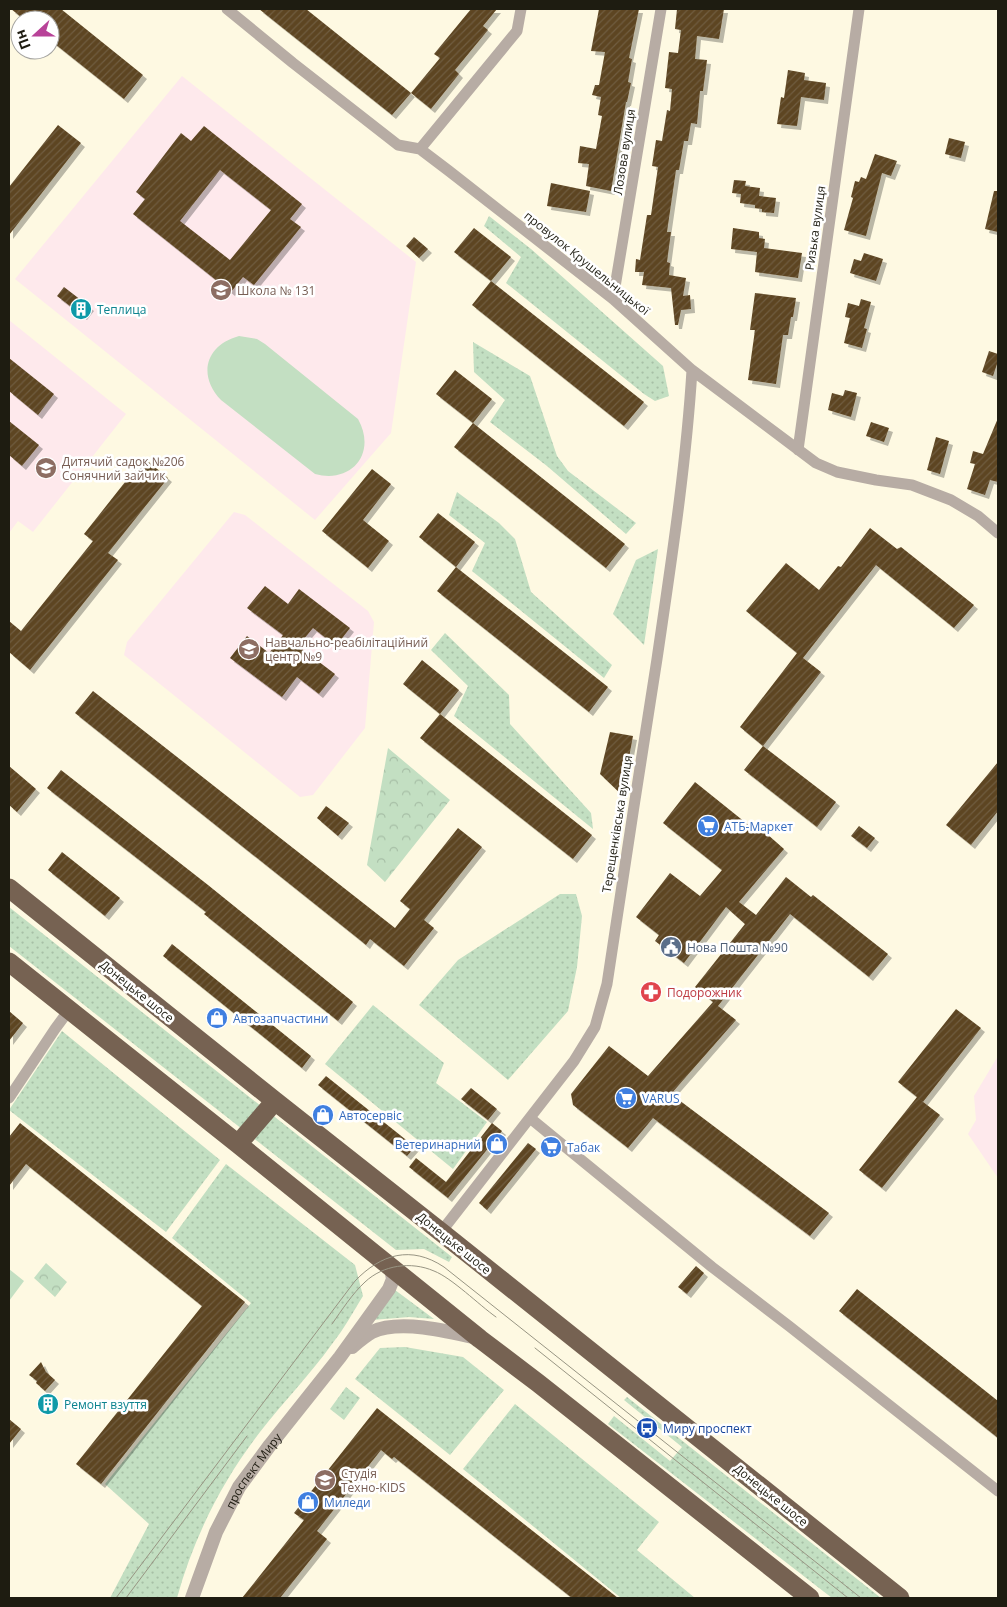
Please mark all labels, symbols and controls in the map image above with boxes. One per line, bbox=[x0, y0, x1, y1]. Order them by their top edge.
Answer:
north arrow bbox=[10, 10, 60, 60]
text: Пн bbox=[10, 27, 35, 52]
street label: Лозова вулиця bbox=[609, 108, 639, 196]
street label: Ризька вулиця bbox=[801, 185, 829, 271]
street label: провулок Крушельницької bbox=[521, 207, 654, 319]
school or university icon: Школа № 131 bbox=[209, 278, 233, 302]
place label: Школа № 131 bbox=[237, 282, 315, 299]
building icon: Теплица bbox=[69, 297, 93, 321]
place label: Теплица bbox=[97, 301, 146, 318]
place label: Дитячий садок №206 Сонячний зайчик bbox=[62, 453, 185, 484]
school or university icon: Дитячий садок №206 Сонячний зайчик bbox=[34, 456, 58, 480]
place label: Навчально-реабілітаційний центр №9 bbox=[265, 634, 428, 665]
school or university icon: Навчально-реабілітаційний центр №9 bbox=[237, 637, 261, 661]
street label: Терещенківська вулиця bbox=[598, 754, 636, 894]
supermarket icon: АТБ-Маркет bbox=[696, 814, 720, 838]
place label: АТБ-Маркет bbox=[724, 818, 793, 835]
public building icon: Нова Пошта №90 bbox=[659, 935, 683, 959]
place label: Нова Пошта №90 bbox=[687, 939, 788, 956]
street label: Донецьке шосе bbox=[96, 956, 178, 1026]
pharmacy icon: Подорожник bbox=[639, 980, 663, 1004]
place label: Подорожник bbox=[667, 984, 743, 1001]
shop icon: Автозапчастини bbox=[205, 1006, 229, 1030]
place label: Автозапчастини bbox=[233, 1010, 328, 1027]
supermarket icon: VARUS bbox=[614, 1086, 638, 1110]
place label: VARUS bbox=[642, 1090, 679, 1107]
shop icon: Автосервіс bbox=[311, 1103, 335, 1127]
place label: Автосервіс bbox=[339, 1107, 402, 1124]
shop icon: Ветеринарний bbox=[485, 1132, 509, 1156]
supermarket icon: Табак bbox=[539, 1135, 563, 1159]
place label: Ветеринарний bbox=[395, 1136, 481, 1153]
place label: Табак bbox=[567, 1139, 601, 1156]
street label: Донецьке шосе bbox=[413, 1208, 495, 1278]
building icon: Ремонт взуття bbox=[36, 1392, 60, 1416]
place label: Ремонт взуття bbox=[64, 1396, 147, 1413]
bus stop icon: Миру проспект bbox=[635, 1416, 659, 1440]
place label: Миру проспект bbox=[663, 1420, 752, 1437]
street label: проспект Миру bbox=[221, 1428, 286, 1511]
street label: Донецьке шосе bbox=[730, 1460, 812, 1530]
place label: Студія Техно-KIDS bbox=[341, 1465, 405, 1496]
school or university icon: Студія Техно-KIDS bbox=[313, 1468, 337, 1492]
shop icon: Миледи bbox=[296, 1490, 320, 1514]
place label: Миледи bbox=[324, 1494, 371, 1511]

